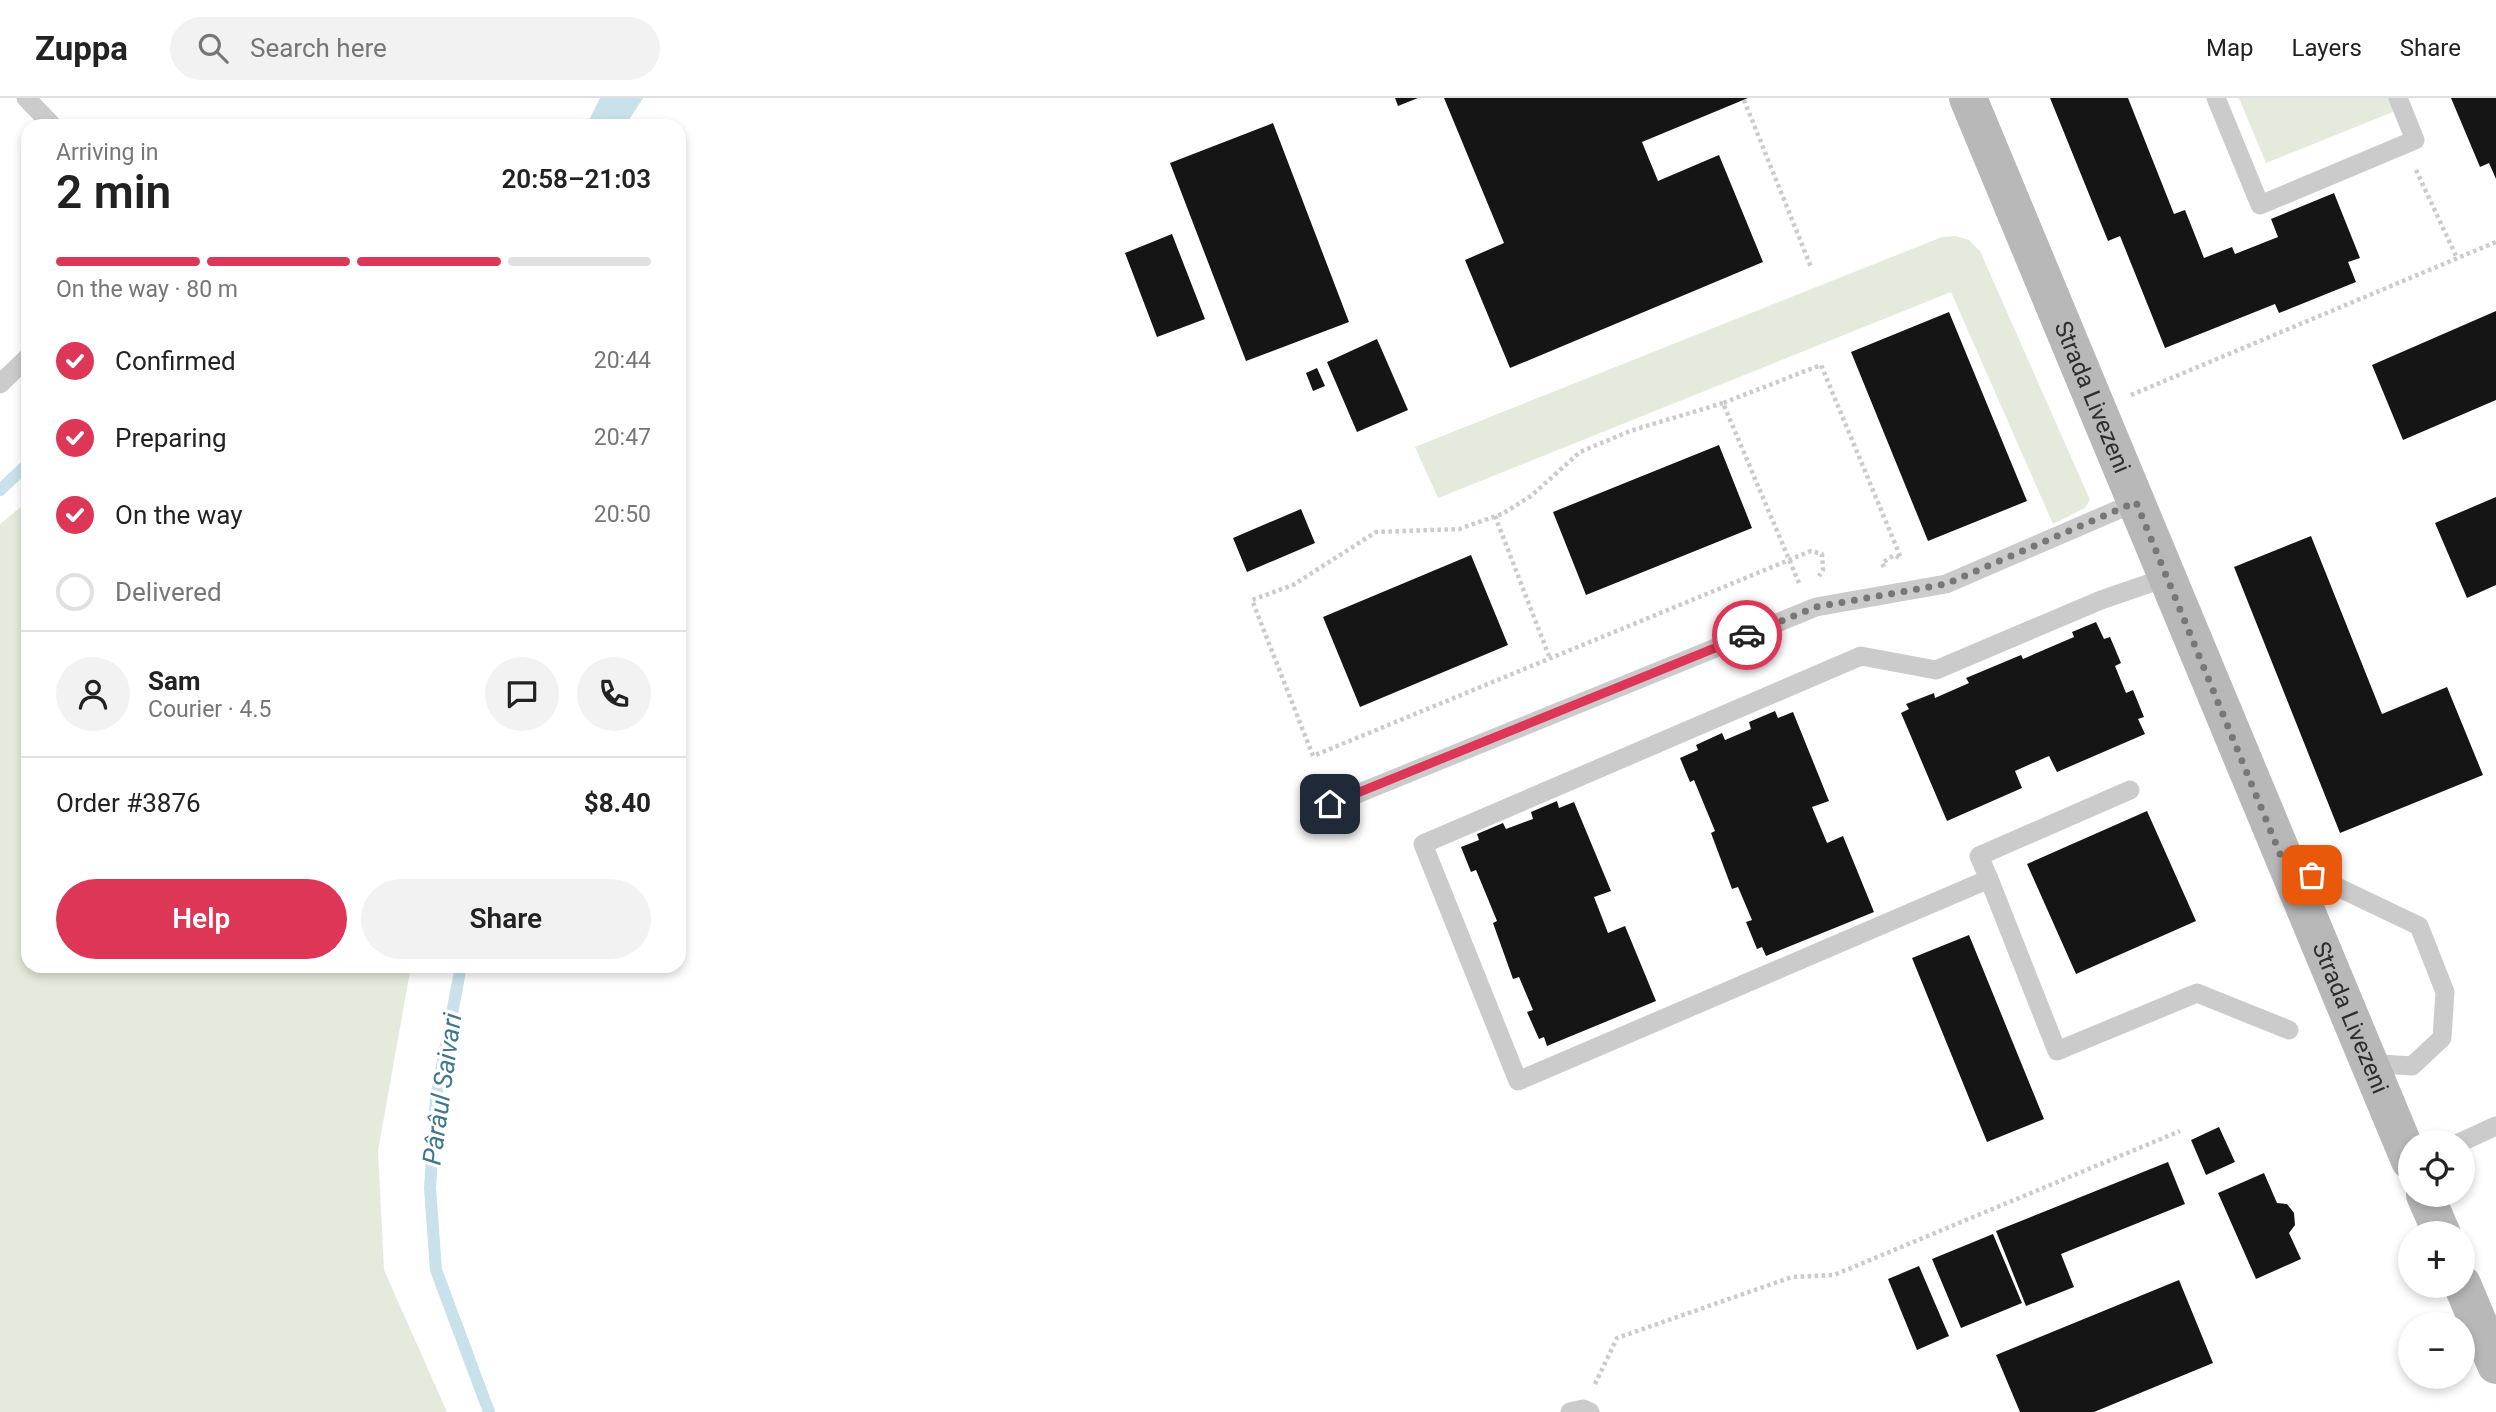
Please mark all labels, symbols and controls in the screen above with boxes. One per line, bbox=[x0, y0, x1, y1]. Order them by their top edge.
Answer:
search box bbox=[170, 17, 660, 80]
text: Zuppa bbox=[35, 29, 128, 68]
icon: search bbox=[194, 29, 232, 67]
text: Search here bbox=[250, 33, 387, 63]
text: Map bbox=[2206, 34, 2254, 62]
text: Layers bbox=[2292, 34, 2362, 62]
text: Share bbox=[2400, 34, 2461, 62]
text: Arriving in bbox=[56, 139, 159, 166]
text: 20:58–21:03 bbox=[501, 164, 651, 194]
text: 2 min bbox=[56, 165, 171, 219]
text: On the way · 80 m bbox=[56, 276, 238, 303]
street label: Strada Livezeni bbox=[2048, 317, 2136, 477]
icon: check bbox=[56, 342, 94, 380]
text: Confirmed bbox=[115, 346, 236, 376]
text: 20:44 bbox=[594, 347, 651, 374]
icon: check bbox=[56, 419, 94, 457]
text: Preparing bbox=[115, 423, 227, 453]
text: 20:47 bbox=[594, 424, 651, 451]
icon: check bbox=[56, 496, 94, 534]
text: On the way bbox=[115, 500, 243, 530]
text: 20:50 bbox=[594, 501, 651, 528]
text: Delivered bbox=[115, 577, 222, 607]
courier bbox=[1712, 600, 1782, 670]
icon: car bbox=[1728, 616, 1766, 654]
button: person bbox=[56, 657, 130, 731]
button: chat bbox=[485, 657, 559, 731]
button: phone bbox=[577, 657, 651, 731]
text: Sam bbox=[148, 666, 200, 696]
text: Courier · 4.5 bbox=[148, 696, 271, 723]
pin bbox=[1300, 774, 1360, 834]
icon: home bbox=[1311, 785, 1349, 823]
text: Order #3876 bbox=[56, 788, 201, 818]
text: $8.40 bbox=[584, 788, 651, 818]
pin bbox=[2282, 845, 2342, 905]
icon: bag bbox=[2293, 856, 2331, 894]
button: Help bbox=[56, 879, 347, 959]
button: Share bbox=[361, 879, 651, 959]
street label: Strada Livezeni bbox=[2306, 938, 2394, 1098]
water label: Pârâul Saivari bbox=[417, 1010, 468, 1167]
map controls bbox=[2398, 1130, 2475, 1389]
button: locate bbox=[2398, 1130, 2475, 1207]
button: + bbox=[2398, 1221, 2475, 1298]
button: − bbox=[2398, 1312, 2475, 1389]

